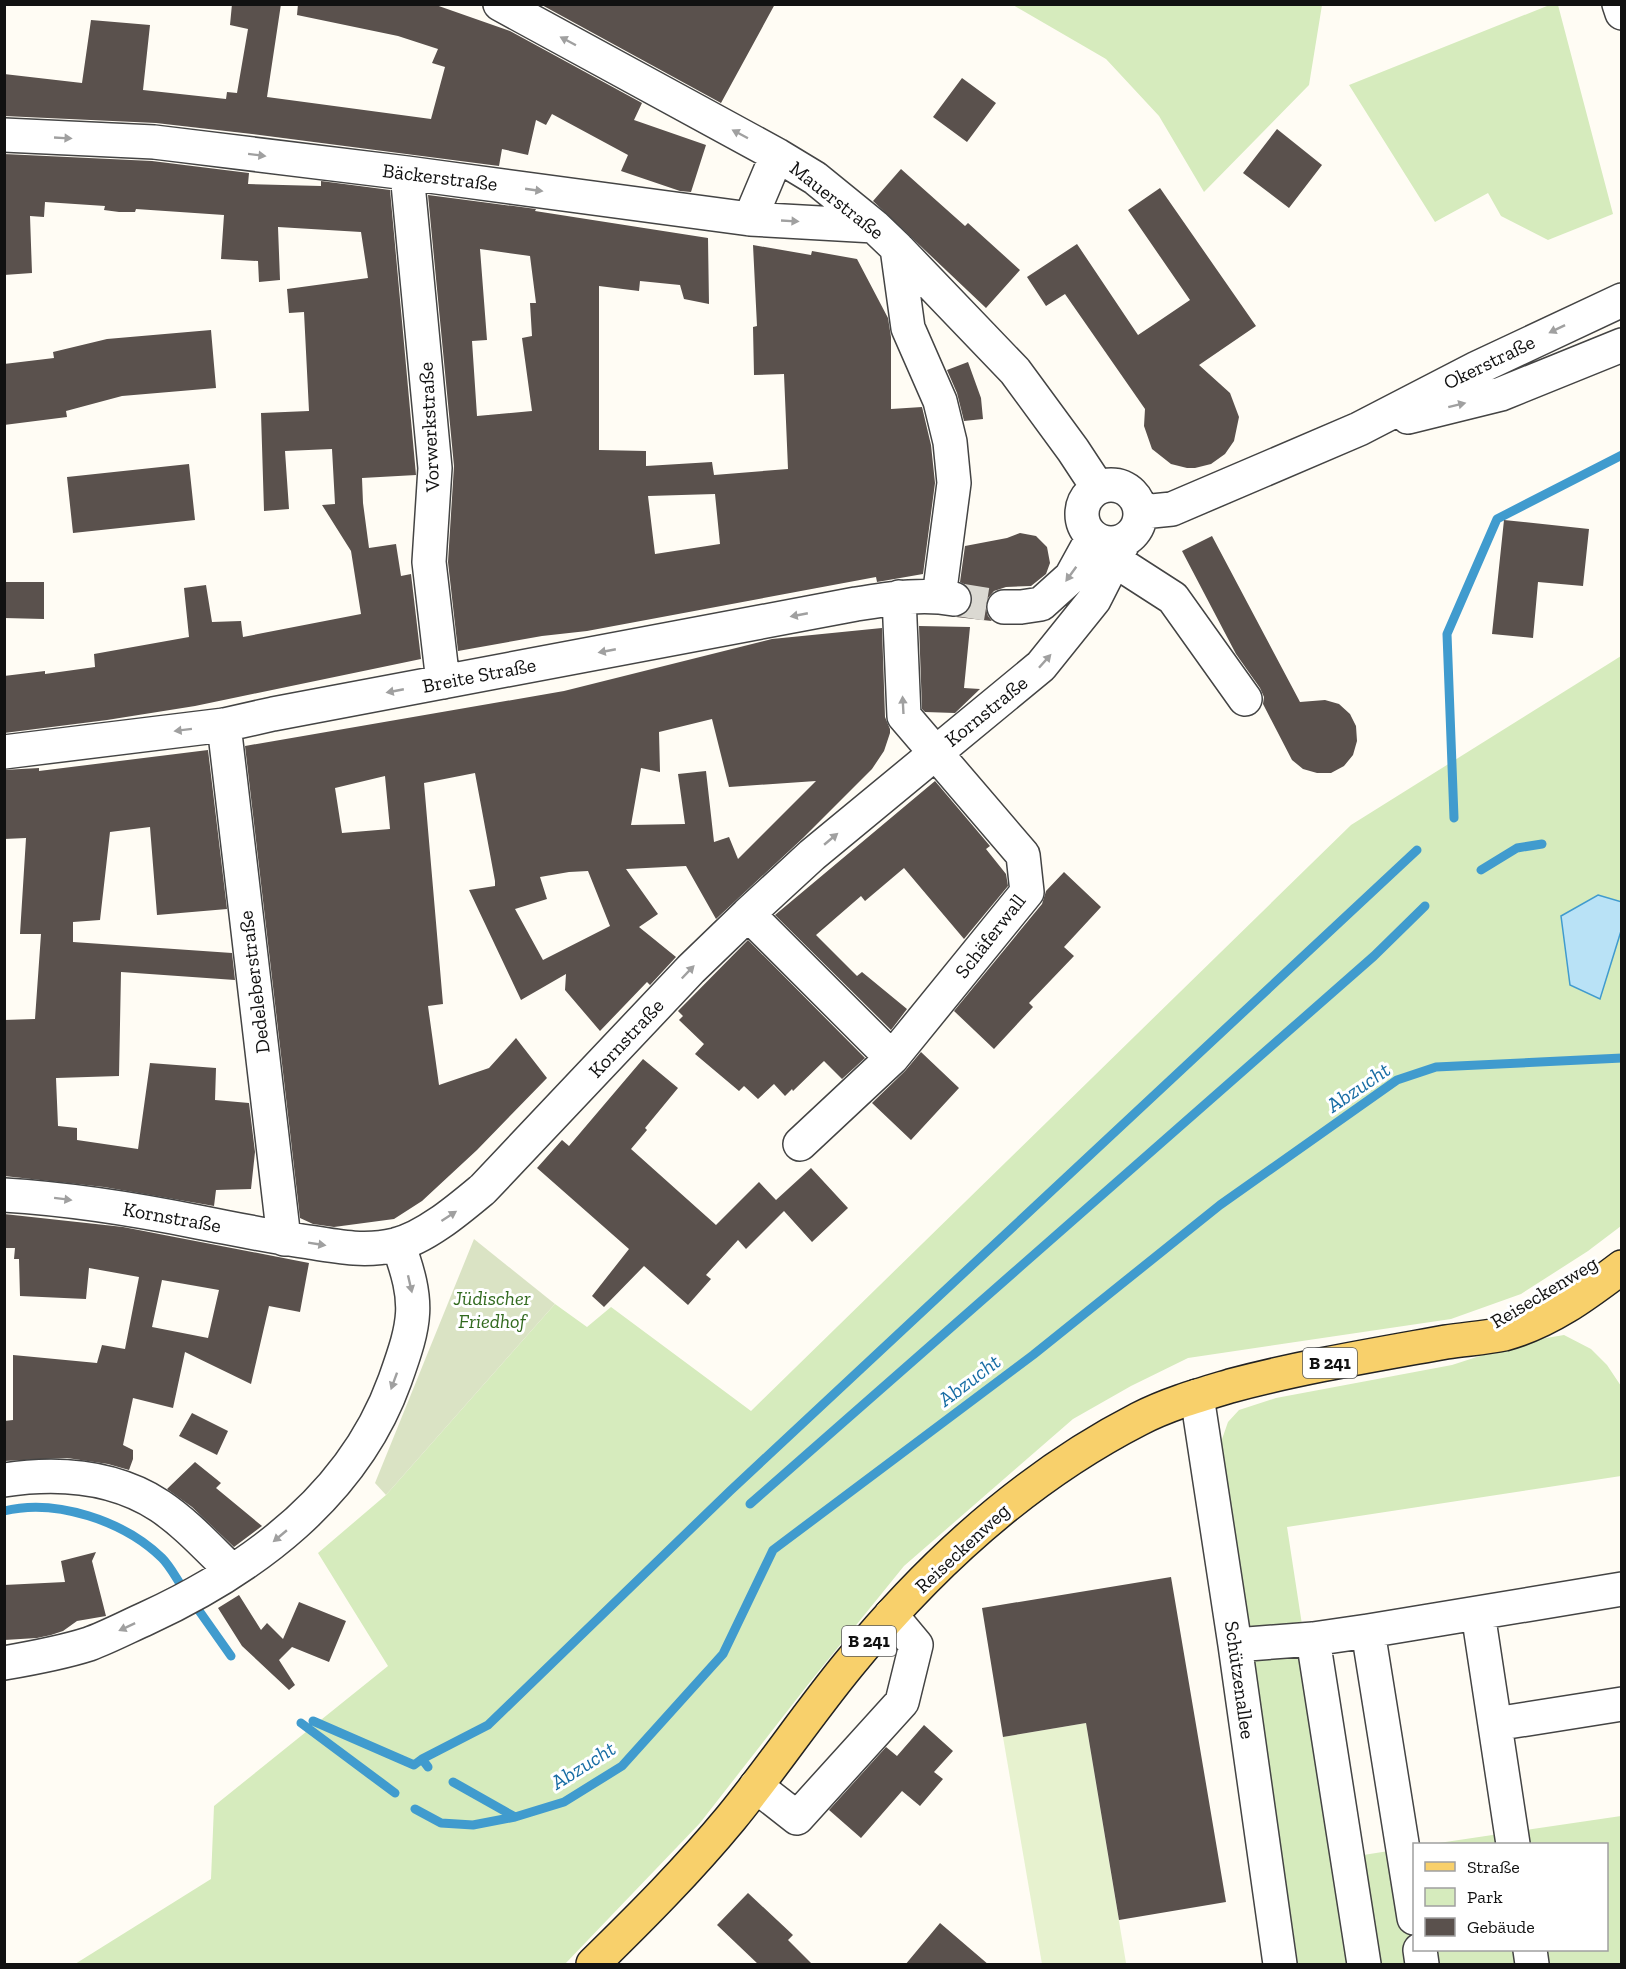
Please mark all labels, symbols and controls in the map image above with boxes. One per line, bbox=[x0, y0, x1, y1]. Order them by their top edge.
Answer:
one-way arrow bbox=[559, 36, 576, 46]
one-way arrow bbox=[731, 129, 748, 139]
one-way arrow bbox=[53, 133, 72, 142]
one-way arrow bbox=[248, 150, 267, 159]
street label: Mauerstraße bbox=[785, 156, 889, 244]
street label: Bäckerstraße bbox=[381, 158, 499, 196]
one-way arrow bbox=[524, 185, 543, 195]
one-way arrow bbox=[780, 217, 799, 226]
one-way arrow bbox=[1549, 324, 1566, 334]
street label: Okerstraße bbox=[1439, 330, 1539, 394]
street label: Vorwerkstraße bbox=[414, 361, 444, 494]
one-way arrow bbox=[1448, 400, 1466, 410]
one-way arrow bbox=[1065, 566, 1077, 582]
one-way arrow bbox=[789, 611, 808, 620]
one-way arrow bbox=[598, 647, 617, 656]
street label: Breite Straße bbox=[420, 652, 538, 698]
one-way arrow bbox=[1038, 654, 1051, 669]
street label: Kornstraße bbox=[940, 670, 1032, 752]
one-way arrow bbox=[385, 687, 404, 696]
one-way arrow bbox=[899, 696, 908, 715]
one-way arrow bbox=[173, 726, 192, 735]
one-way arrow bbox=[823, 833, 839, 846]
street label: Schäferwall bbox=[950, 889, 1030, 983]
street label: Dedeleberstraße bbox=[233, 909, 275, 1055]
one-way arrow bbox=[681, 965, 695, 980]
street label: Kornstraße bbox=[583, 994, 669, 1082]
water label: Abzucht bbox=[1321, 1057, 1395, 1118]
one-way arrow bbox=[53, 1194, 72, 1204]
street label: Kornstraße bbox=[121, 1197, 223, 1237]
one-way arrow bbox=[441, 1211, 457, 1222]
one-way arrow bbox=[307, 1239, 326, 1248]
street label: Reiseckenweg bbox=[1486, 1251, 1602, 1333]
one-way arrow bbox=[406, 1275, 416, 1294]
park label: Jüdischer Friedhof bbox=[452, 1286, 531, 1333]
road number: B 241 bbox=[1303, 1348, 1357, 1378]
water label: Abzucht bbox=[932, 1349, 1005, 1412]
one-way arrow bbox=[389, 1373, 399, 1391]
street label: Reiseckenweg bbox=[910, 1498, 1014, 1598]
one-way arrow bbox=[273, 1529, 288, 1542]
street label: Schützenallee bbox=[1220, 1619, 1260, 1741]
one-way arrow bbox=[118, 1623, 135, 1632]
road number: B 241 bbox=[842, 1626, 896, 1656]
water label: Abzucht bbox=[545, 1736, 620, 1795]
legend bbox=[1413, 1843, 1608, 1951]
text: Straße bbox=[1467, 1856, 1520, 1878]
text: Park bbox=[1467, 1886, 1503, 1908]
text: Gebäude bbox=[1467, 1916, 1535, 1938]

